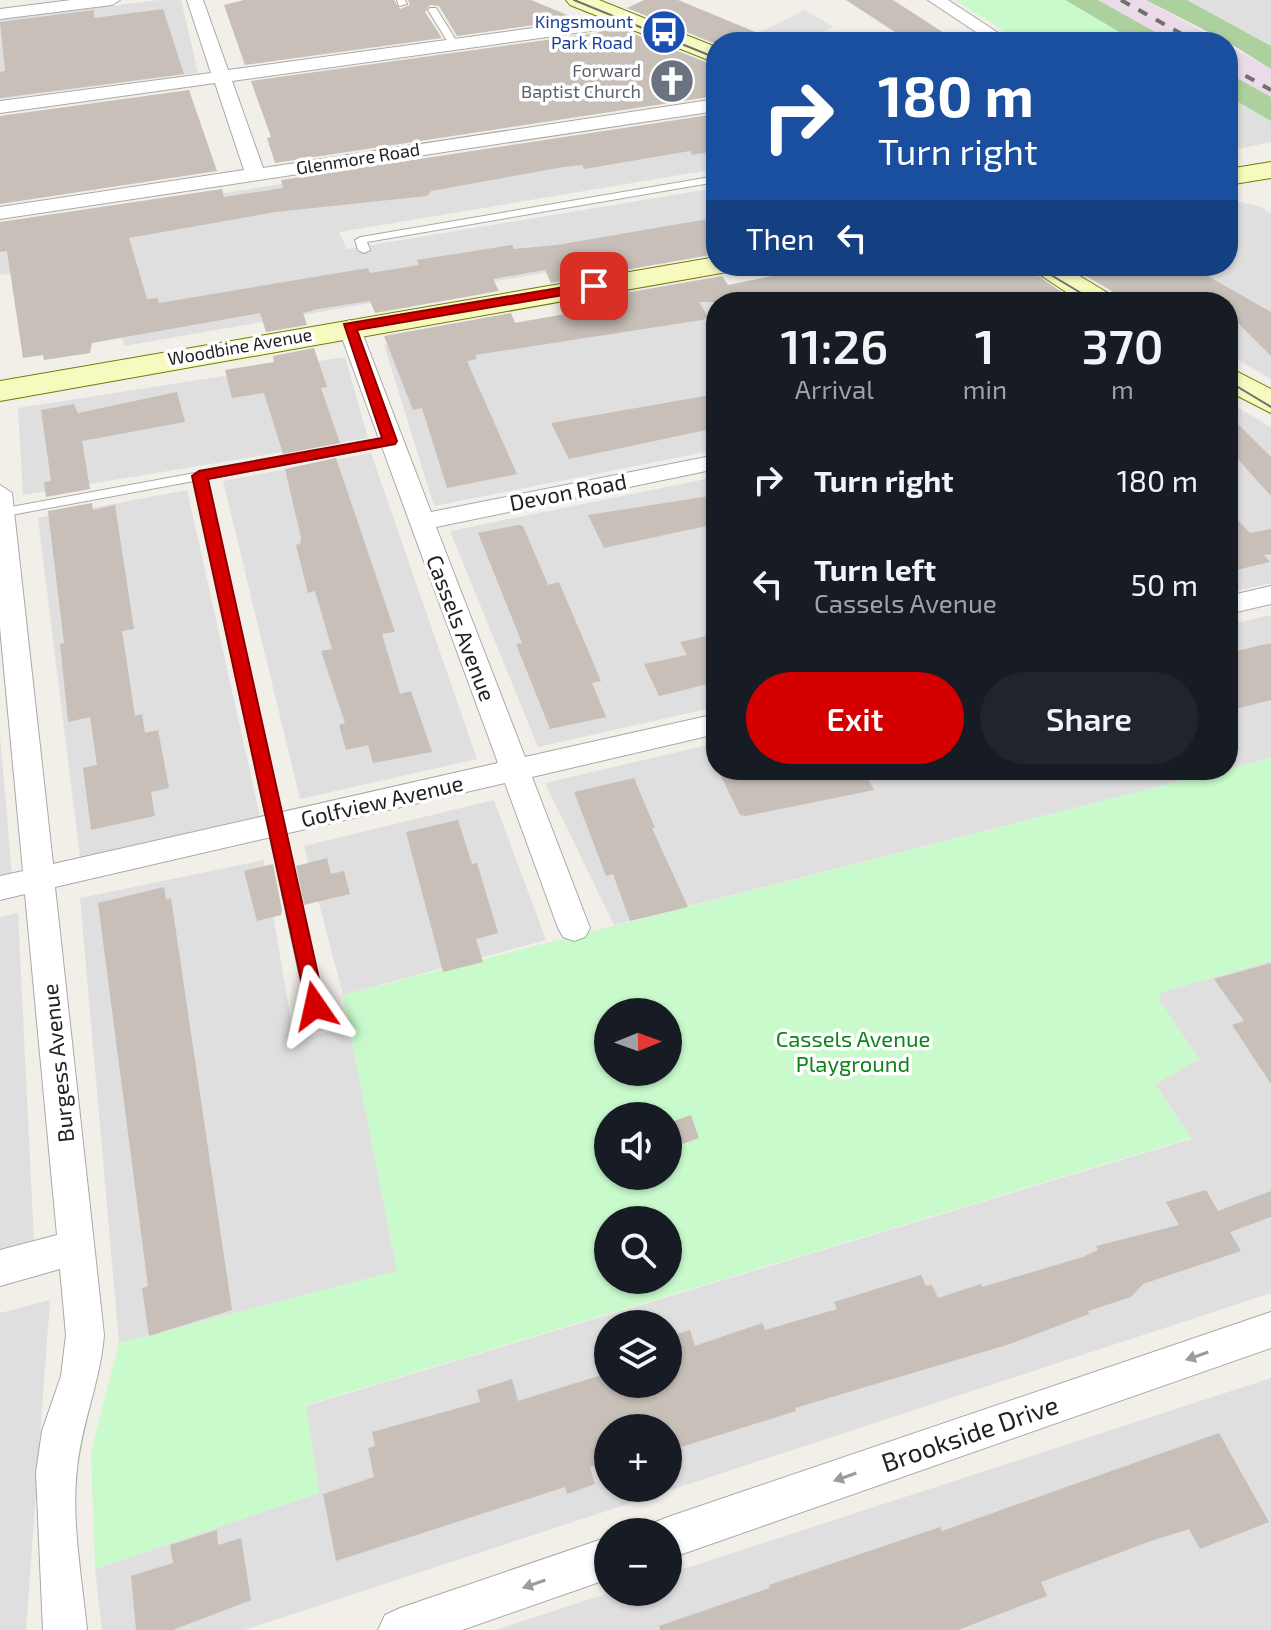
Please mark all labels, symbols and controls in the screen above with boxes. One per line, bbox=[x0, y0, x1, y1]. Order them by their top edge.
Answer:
bus stop icon: Kingsmount Park Road bbox=[640, 8, 688, 56]
place label: Kingsmount Park Road bbox=[535, 10, 633, 53]
church icon: Forward Baptist Church bbox=[648, 57, 696, 105]
place label: Forward Baptist Church bbox=[521, 59, 641, 102]
text: 180 m bbox=[878, 61, 1034, 128]
icon: right bbox=[746, 64, 850, 168]
text: Turn right bbox=[878, 129, 1038, 172]
street label: Glenmore Road bbox=[294, 137, 421, 179]
icon: left bbox=[830, 216, 874, 260]
text: Then bbox=[746, 220, 814, 256]
pin bbox=[560, 252, 628, 320]
icon: arrive bbox=[572, 264, 616, 308]
text: 11:26 bbox=[781, 316, 888, 374]
text: 1 bbox=[975, 316, 995, 374]
text: 370 bbox=[1082, 316, 1163, 374]
street label: Woodbine Avenue bbox=[166, 322, 314, 370]
text: Arrival bbox=[795, 373, 874, 404]
text: min bbox=[963, 373, 1007, 404]
text: m bbox=[1111, 373, 1134, 404]
icon: right bbox=[746, 458, 790, 502]
text: Turn right bbox=[814, 462, 954, 498]
text: 180 m bbox=[1117, 462, 1198, 498]
street label: Devon Road bbox=[507, 467, 629, 515]
street label: Cassels Avenue bbox=[422, 551, 502, 704]
text: Turn left bbox=[814, 551, 936, 587]
icon: left bbox=[746, 562, 790, 606]
text: 50 m bbox=[1131, 566, 1198, 602]
text: Cassels Avenue bbox=[814, 587, 997, 618]
button: Exit bbox=[746, 672, 964, 764]
button: Share bbox=[980, 672, 1198, 764]
street label: Golfview Avenue bbox=[298, 769, 465, 831]
position arrow bbox=[273, 964, 357, 1048]
street label: Burgess Avenue bbox=[36, 982, 78, 1144]
north arrow bbox=[594, 998, 682, 1086]
map controls bbox=[594, 998, 682, 1606]
park label: Cassels Avenue Playground bbox=[776, 1025, 930, 1076]
button: sound bbox=[594, 1102, 682, 1190]
button: search bbox=[594, 1206, 682, 1294]
button: layers bbox=[594, 1310, 682, 1398]
one-way arrow bbox=[1185, 1350, 1209, 1362]
street label: Brookside Drive bbox=[877, 1388, 1062, 1477]
button: + bbox=[594, 1414, 682, 1502]
one-way arrow bbox=[833, 1471, 857, 1483]
button: − bbox=[594, 1518, 682, 1606]
one-way arrow bbox=[522, 1578, 546, 1590]

